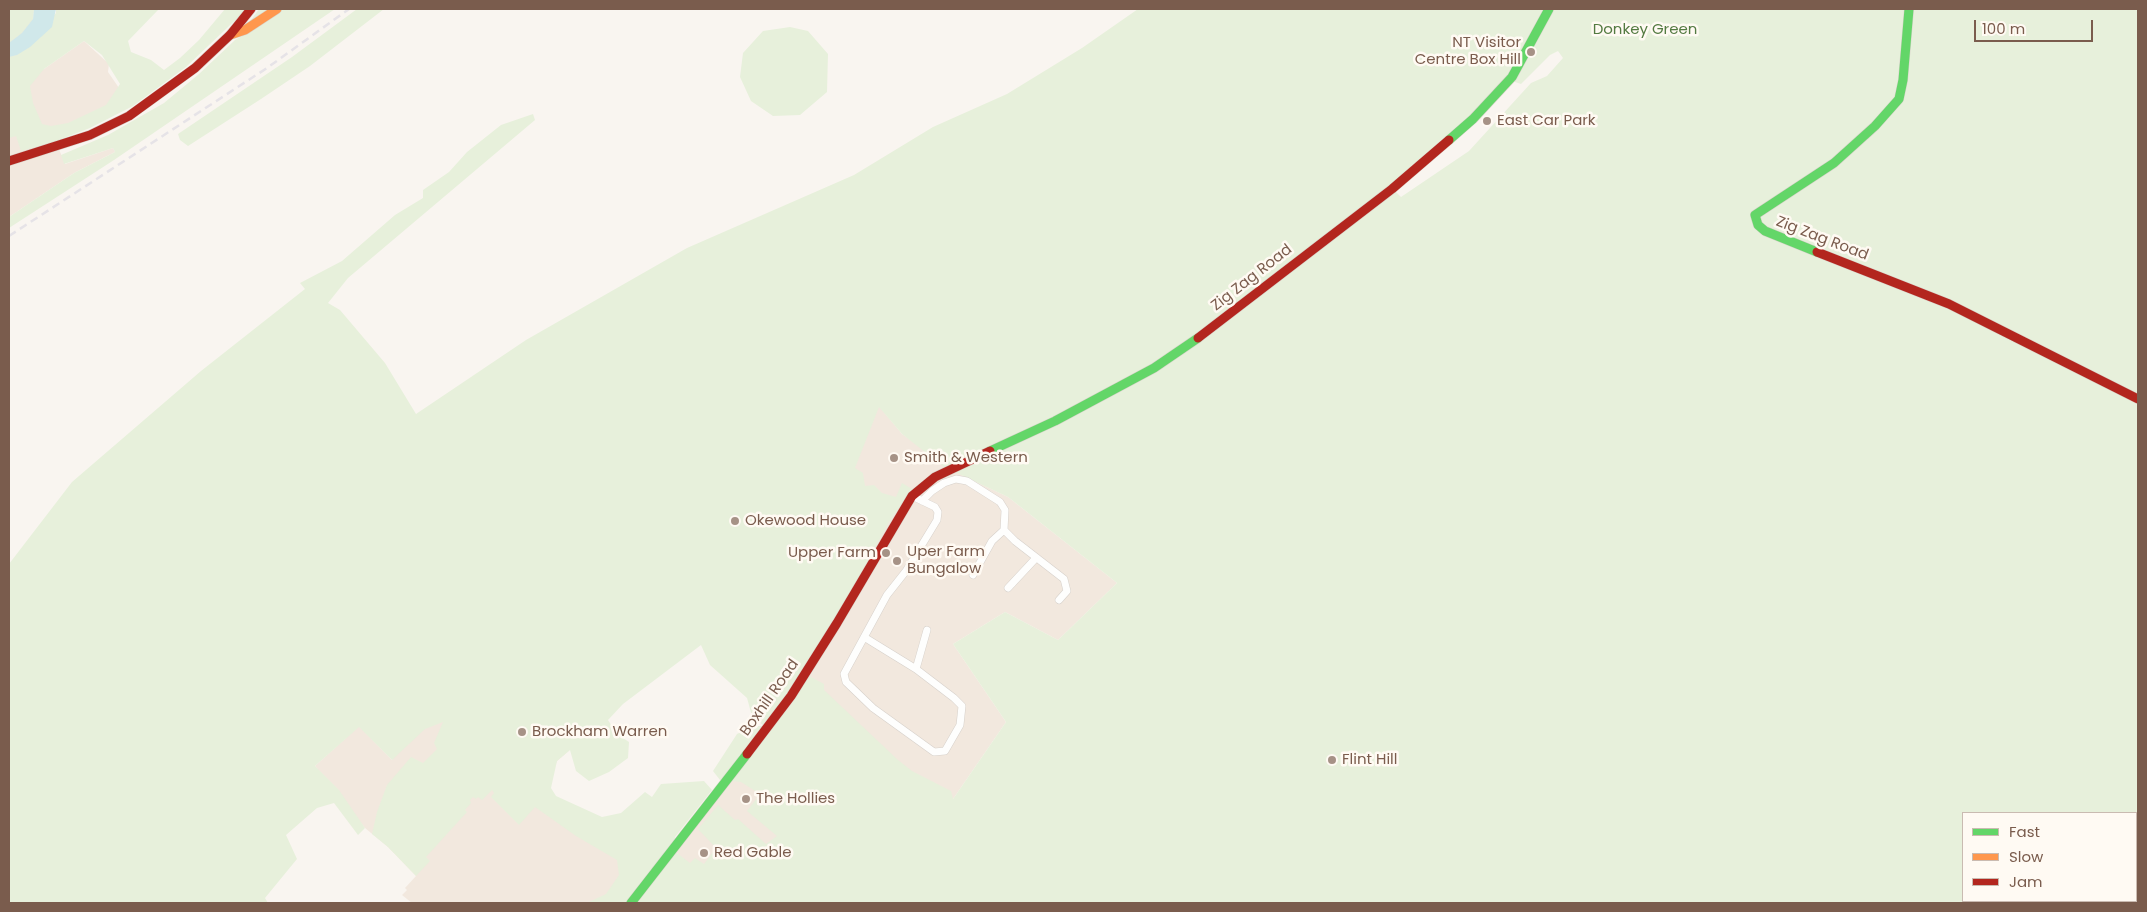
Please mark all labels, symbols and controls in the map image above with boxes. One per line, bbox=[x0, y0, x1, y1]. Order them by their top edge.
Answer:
scale bar bbox=[1977, 10, 2096, 42]
text: 100 m bbox=[1982, 18, 2025, 39]
park label: Donkey Green bbox=[1593, 21, 1697, 39]
place label: NT Visitor Centre Box Hill bbox=[1415, 34, 1521, 69]
marker: NT Visitor Centre Box Hill bbox=[1525, 46, 1537, 58]
place label: East Car Park bbox=[1497, 112, 1596, 130]
marker: East Car Park bbox=[1481, 115, 1493, 127]
street label: Zig Zag Road bbox=[1773, 213, 1871, 265]
street label: Zig Zag Road bbox=[1208, 241, 1296, 315]
place label: Smith & Western bbox=[904, 449, 1028, 467]
marker: Smith & Western bbox=[888, 452, 900, 464]
place label: Okewood House bbox=[745, 512, 866, 530]
marker: Okewood House bbox=[729, 515, 741, 527]
place label: Uper Farm Bungalow bbox=[907, 543, 985, 578]
place label: Upper Farm bbox=[788, 544, 876, 562]
marker: Upper Farm bbox=[880, 547, 892, 559]
marker: Uper Farm Bungalow bbox=[891, 555, 903, 567]
street label: Boxhill Road bbox=[737, 656, 803, 740]
place label: Brockham Warren bbox=[532, 723, 667, 741]
marker: Brockham Warren bbox=[516, 726, 528, 738]
place label: Flint Hill bbox=[1342, 751, 1397, 769]
marker: Flint Hill bbox=[1326, 754, 1338, 766]
place label: The Hollies bbox=[756, 790, 835, 808]
marker: The Hollies bbox=[740, 793, 752, 805]
legend bbox=[1962, 812, 2137, 902]
text: Fast bbox=[2009, 821, 2040, 842]
place label: Red Gable bbox=[714, 844, 792, 862]
text: Slow bbox=[2009, 846, 2043, 867]
marker: Red Gable bbox=[698, 847, 710, 859]
text: Jam bbox=[2009, 871, 2043, 892]

